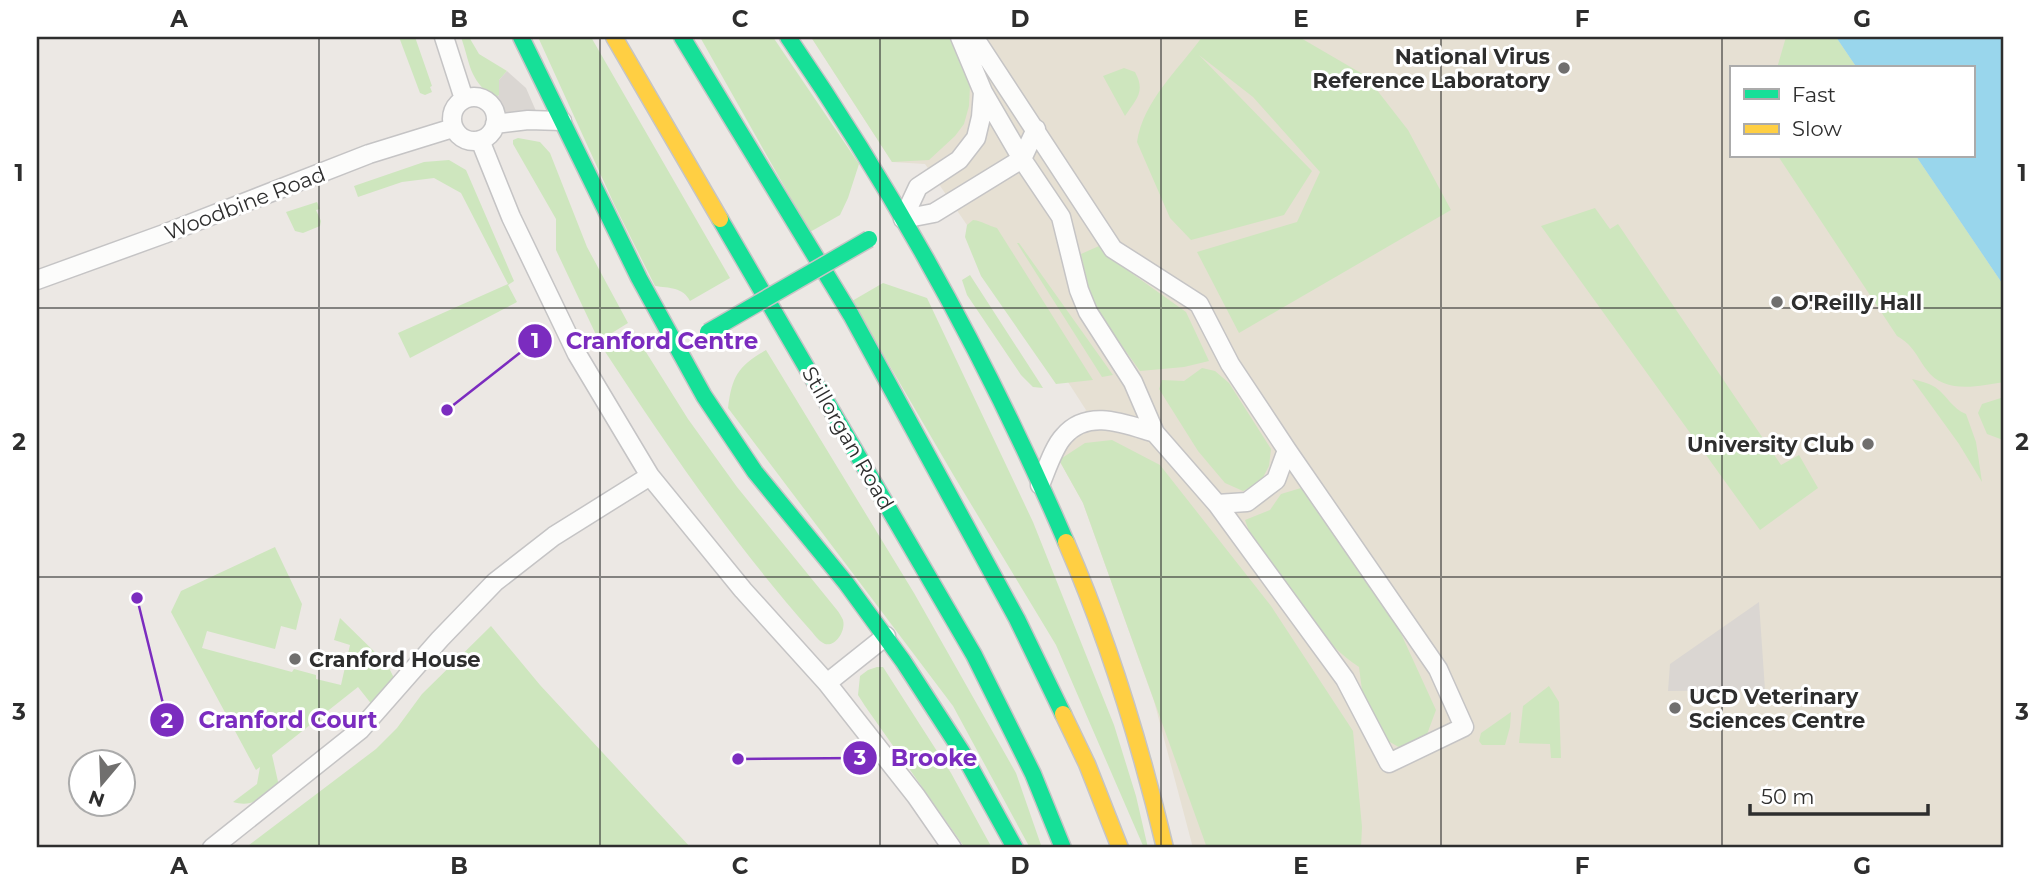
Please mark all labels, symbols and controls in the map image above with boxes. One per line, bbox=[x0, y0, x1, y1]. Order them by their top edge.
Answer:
text: A bbox=[169, 5, 188, 33]
text: B bbox=[450, 5, 468, 33]
text: C bbox=[732, 5, 749, 33]
text: D bbox=[1011, 5, 1030, 33]
text: E bbox=[1293, 5, 1309, 33]
text: F bbox=[1575, 5, 1590, 33]
text: G bbox=[1853, 5, 1871, 33]
place label: National Virus Reference Laboratory bbox=[1313, 44, 1550, 93]
marker: National Virus Reference Laboratory bbox=[1556, 60, 1572, 76]
legend bbox=[1730, 66, 1974, 158]
text: Fast bbox=[1792, 82, 1836, 107]
text: Slow bbox=[1792, 116, 1842, 141]
text: 1 bbox=[14, 159, 24, 187]
text: 1 bbox=[2017, 159, 2027, 187]
street label: Woodbine Road bbox=[161, 161, 329, 245]
place label: O'Reilly Hall bbox=[1791, 290, 1922, 315]
marker: O'Reilly Hall bbox=[1769, 294, 1785, 310]
callout: Cranford Centre bbox=[517, 319, 773, 363]
text: Cranford Centre bbox=[566, 327, 758, 355]
text: 1 bbox=[531, 328, 539, 353]
street label: Stillorgan Road bbox=[797, 362, 899, 514]
text: 2 bbox=[12, 428, 26, 456]
text: 2 bbox=[2015, 428, 2029, 456]
place label: University Club bbox=[1687, 432, 1854, 457]
marker: University Club bbox=[1860, 436, 1876, 452]
place label: Cranford House bbox=[309, 647, 481, 672]
marker: Cranford House bbox=[287, 651, 303, 667]
place label: UCD Veterinary Sciences Centre bbox=[1689, 684, 1865, 733]
text: 3 bbox=[11, 698, 26, 726]
callout: Cranford Court bbox=[149, 698, 391, 742]
text: 3 bbox=[2014, 698, 2029, 726]
marker: UCD Veterinary Sciences Centre bbox=[1667, 700, 1683, 716]
text: Cranford Court bbox=[198, 706, 378, 734]
text: 2 bbox=[161, 708, 173, 733]
callout: Brooke bbox=[842, 736, 992, 780]
text: Brooke bbox=[891, 744, 977, 772]
text: 3 bbox=[853, 745, 866, 770]
north arrow bbox=[66, 748, 136, 818]
scale bar bbox=[1750, 773, 1929, 817]
text: 50 m bbox=[1761, 784, 1815, 809]
text: N bbox=[86, 785, 108, 812]
text: A bbox=[169, 852, 188, 880]
text: B bbox=[450, 852, 468, 880]
text: C bbox=[732, 852, 749, 880]
text: D bbox=[1011, 852, 1030, 880]
text: E bbox=[1293, 852, 1309, 880]
text: F bbox=[1575, 852, 1590, 880]
text: G bbox=[1853, 852, 1871, 880]

